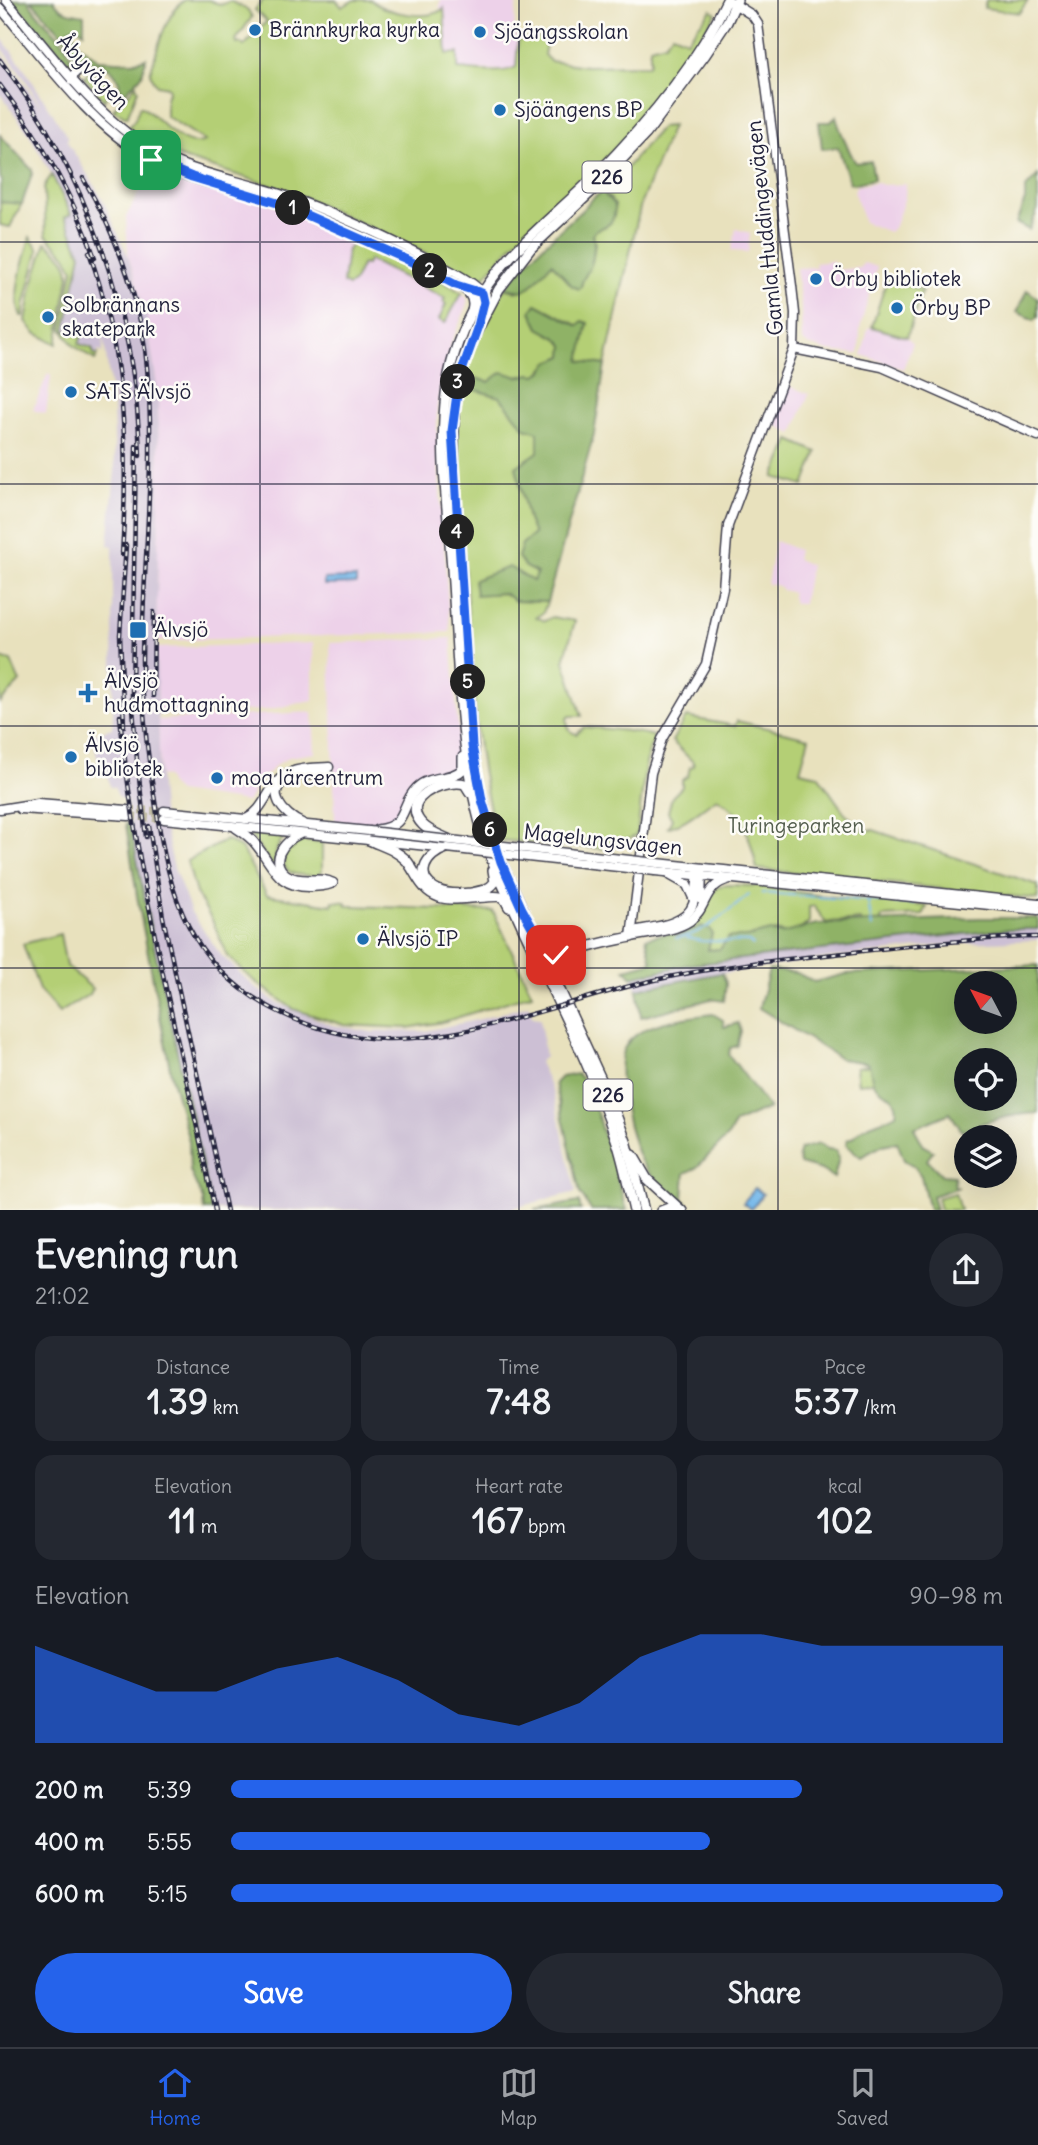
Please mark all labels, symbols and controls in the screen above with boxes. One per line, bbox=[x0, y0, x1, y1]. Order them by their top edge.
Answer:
place label: Brännkyrka kyrka bbox=[269, 16, 440, 43]
place label: Sjöängsskolan bbox=[494, 18, 628, 45]
marker: Brännkyrka kyrka bbox=[247, 22, 263, 38]
marker: Sjöängsskolan bbox=[472, 24, 488, 40]
street label: Åbyvägen bbox=[51, 28, 135, 115]
place label: Sjöängens BP bbox=[514, 96, 642, 123]
marker: Sjöängens BP bbox=[492, 102, 508, 118]
street label: Gamla Huddingevägen bbox=[740, 119, 789, 337]
pin bbox=[121, 130, 181, 190]
icon: arrive bbox=[132, 141, 170, 179]
road number: 226 bbox=[582, 162, 632, 192]
pin: 1 bbox=[276, 190, 310, 226]
text: 1 bbox=[289, 195, 296, 219]
pin: 2 bbox=[412, 254, 448, 288]
text: 2 bbox=[424, 258, 435, 282]
place label: Örby bibliotek bbox=[830, 265, 961, 292]
marker: Örby bibliotek bbox=[808, 271, 824, 287]
place label: Solbrännans skatepark bbox=[62, 291, 180, 342]
place label: Örby BP bbox=[911, 294, 991, 321]
marker: Örby BP bbox=[889, 300, 905, 316]
marker: Solbrännans skatepark bbox=[40, 309, 56, 325]
pin: 3 bbox=[440, 364, 476, 400]
text: 3 bbox=[452, 369, 463, 393]
place label: SATS Älvsjö bbox=[85, 378, 191, 405]
marker: SATS Älvsjö bbox=[63, 384, 79, 400]
pin: 4 bbox=[440, 514, 475, 550]
text: 4 bbox=[451, 519, 462, 543]
place label: Älvsjö bbox=[154, 616, 208, 643]
marker: Älvsjö bbox=[128, 620, 148, 640]
pin: 5 bbox=[450, 664, 486, 700]
place label: Älvsjö hudmottagning bbox=[104, 667, 249, 718]
text: 5 bbox=[462, 669, 473, 693]
marker: Älvsjö hudmottagning bbox=[78, 683, 98, 703]
place label: Älvsjö bibliotek bbox=[85, 731, 163, 782]
marker: Älvsjö bibliotek bbox=[63, 749, 79, 765]
place label: moa lärcentrum bbox=[231, 764, 383, 791]
marker: moa lärcentrum bbox=[209, 770, 225, 786]
pin: 6 bbox=[472, 812, 508, 848]
park label: Turingeparken bbox=[728, 812, 864, 839]
text: 6 bbox=[484, 817, 495, 841]
street label: Magelungsvägen bbox=[522, 818, 684, 861]
place label: Älvsjö IP bbox=[377, 925, 458, 952]
pin bbox=[526, 925, 586, 985]
marker: Älvsjö IP bbox=[355, 931, 371, 947]
icon: check bbox=[537, 936, 575, 974]
north arrow bbox=[954, 971, 1017, 1034]
map controls bbox=[954, 971, 1017, 1188]
button: locate bbox=[954, 1048, 1017, 1111]
road number: 226 bbox=[584, 1079, 632, 1110]
button: layers bbox=[954, 1125, 1017, 1188]
text: Evening run bbox=[35, 1231, 238, 1278]
button: share bbox=[929, 1233, 1003, 1307]
text: 21:02 bbox=[35, 1281, 90, 1310]
text: Distance bbox=[156, 1355, 230, 1379]
text: Time bbox=[498, 1355, 540, 1379]
text: Pace bbox=[824, 1355, 866, 1379]
text: 1.39 bbox=[147, 1379, 208, 1423]
text: 7:48 bbox=[486, 1379, 552, 1423]
text: 5:37 bbox=[794, 1379, 859, 1423]
text: km bbox=[208, 1395, 239, 1419]
text: /km bbox=[859, 1395, 896, 1419]
text: Elevation bbox=[154, 1474, 232, 1498]
text: Heart rate bbox=[475, 1474, 563, 1498]
text: kcal bbox=[828, 1474, 862, 1498]
text: 11 bbox=[169, 1498, 196, 1542]
text: 167 bbox=[472, 1498, 523, 1542]
text: 102 bbox=[817, 1498, 873, 1542]
text: m bbox=[196, 1514, 217, 1538]
text: bpm bbox=[523, 1514, 566, 1538]
text: Elevation bbox=[35, 1581, 129, 1610]
text: 90–98 m bbox=[909, 1581, 1003, 1610]
text: 200 m bbox=[35, 1775, 104, 1804]
text: 5:39 bbox=[147, 1775, 192, 1804]
text: 400 m bbox=[35, 1827, 104, 1856]
text: 5:55 bbox=[147, 1827, 192, 1856]
text: 600 m bbox=[35, 1879, 104, 1908]
text: 5:15 bbox=[147, 1879, 188, 1908]
button: Save bbox=[35, 1953, 512, 2033]
button: Share bbox=[526, 1953, 1003, 2033]
tab: Home bbox=[149, 2064, 201, 2130]
tab: Map bbox=[500, 2064, 538, 2130]
tab: Saved bbox=[837, 2064, 889, 2130]

